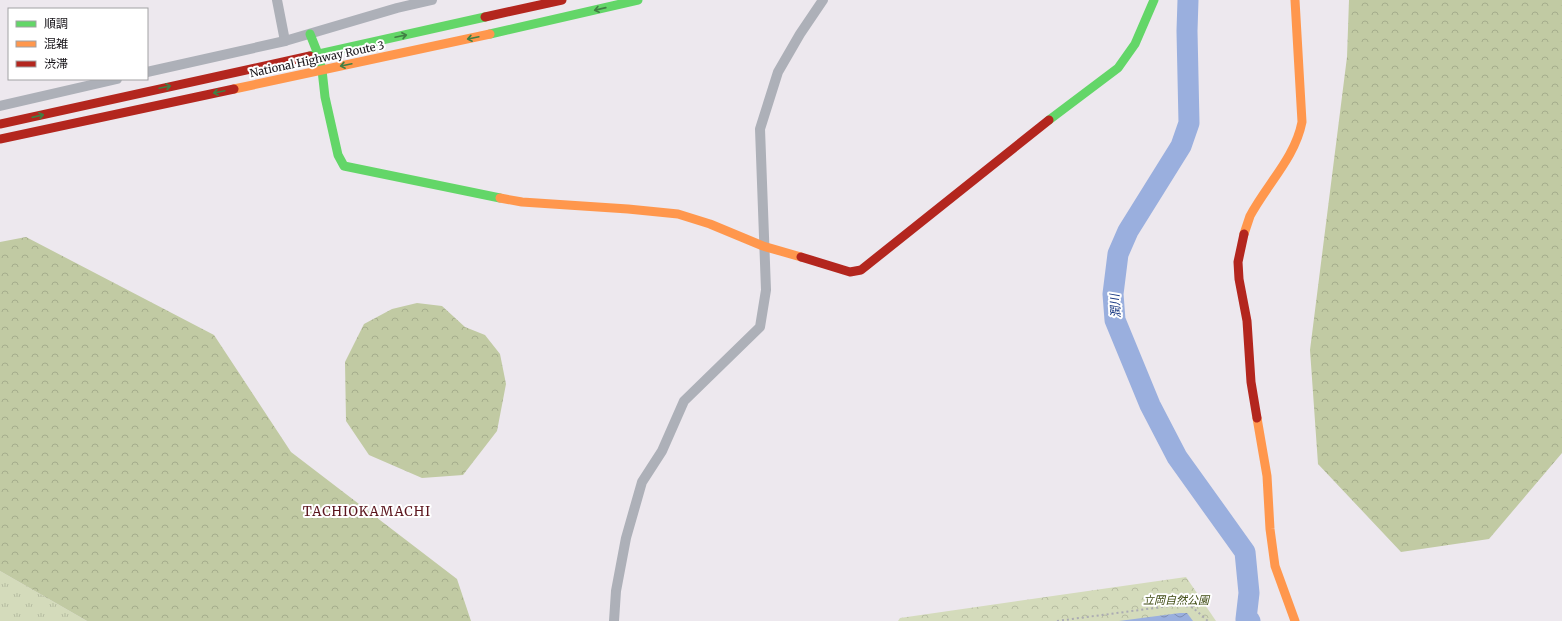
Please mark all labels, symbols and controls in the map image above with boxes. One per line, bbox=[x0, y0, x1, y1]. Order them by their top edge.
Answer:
one-way arrow bbox=[594, 5, 607, 13]
legend bbox=[8, 8, 148, 80]
text: 順調 bbox=[44, 16, 68, 31]
one-way arrow bbox=[394, 31, 407, 39]
one-way arrow bbox=[467, 34, 480, 42]
text: 混雑 bbox=[44, 36, 68, 51]
street label: National Highway Route 3 bbox=[249, 38, 385, 80]
text: 渋滞 bbox=[44, 56, 68, 71]
one-way arrow bbox=[340, 62, 353, 70]
one-way arrow bbox=[158, 83, 171, 91]
one-way arrow bbox=[213, 89, 226, 97]
one-way arrow bbox=[31, 111, 44, 119]
water label: 潤川 bbox=[1107, 292, 1123, 319]
district label: TACHIOKAMACHI bbox=[303, 503, 431, 520]
park label: 立岡自然公園 bbox=[1143, 593, 1211, 607]

